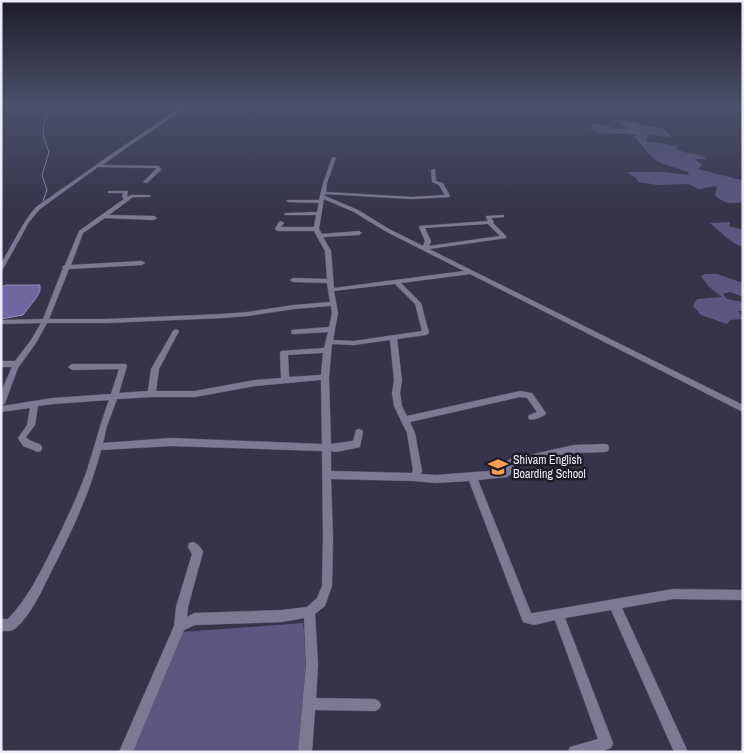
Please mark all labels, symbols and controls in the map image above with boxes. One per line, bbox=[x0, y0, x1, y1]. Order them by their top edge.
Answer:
place label: Shivam English Boarding School bbox=[513, 452, 586, 482]
school or university icon: Shivam English Boarding School bbox=[487, 456, 509, 478]

